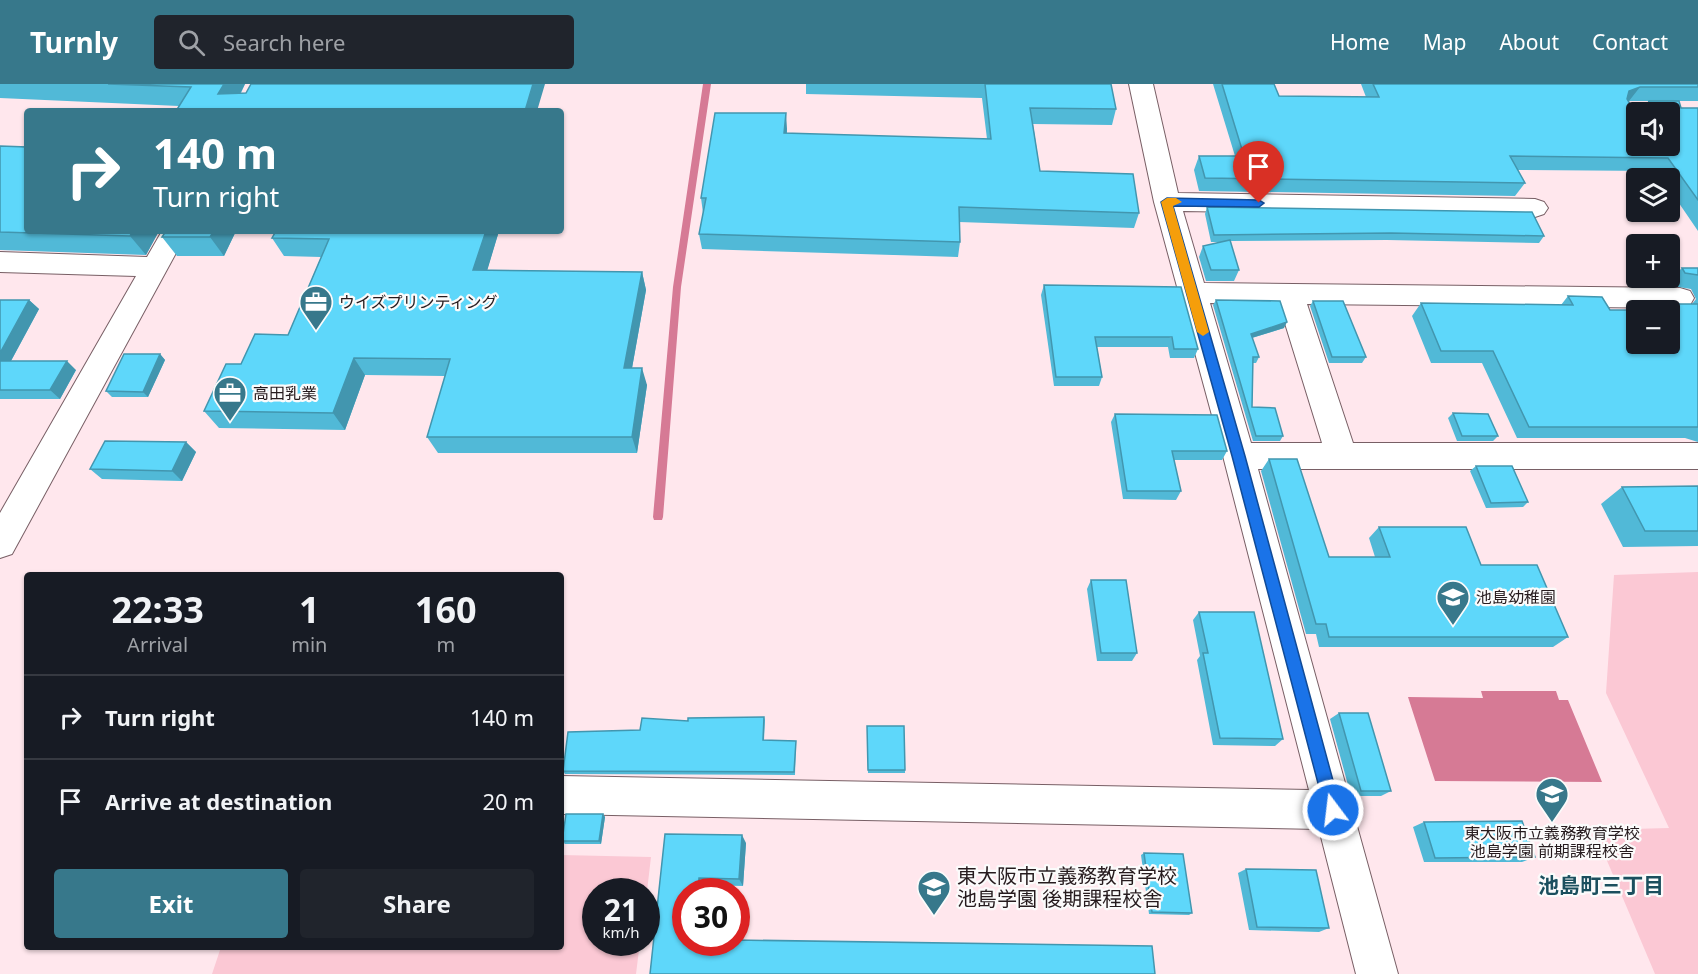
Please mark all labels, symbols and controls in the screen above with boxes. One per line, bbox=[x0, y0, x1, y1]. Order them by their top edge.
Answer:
search box bbox=[154, 15, 574, 69]
text: Turnly bbox=[30, 23, 118, 61]
icon: search bbox=[175, 26, 208, 59]
text: Search here bbox=[223, 27, 345, 57]
text: Home bbox=[1330, 28, 1390, 56]
text: Map bbox=[1423, 28, 1466, 56]
text: About bbox=[1499, 28, 1559, 56]
text: Contact bbox=[1592, 28, 1668, 56]
map controls bbox=[1626, 102, 1680, 354]
button: sound bbox=[1626, 102, 1680, 156]
text: 140 m bbox=[153, 124, 277, 181]
icon: right bbox=[54, 132, 132, 210]
pin bbox=[1233, 141, 1284, 203]
icon: arrive bbox=[1242, 150, 1275, 183]
button: layers bbox=[1626, 168, 1680, 222]
text: Turn right bbox=[153, 178, 279, 215]
button: + bbox=[1626, 234, 1680, 288]
office icon: ウイズプリンティング bbox=[298, 284, 334, 331]
place label: ウイズプリンティング bbox=[339, 291, 498, 313]
button: − bbox=[1626, 300, 1680, 354]
office icon: 高田乳業 bbox=[212, 375, 248, 422]
place label: 高田乳業 bbox=[253, 382, 317, 404]
school or university icon: 池島幼稚園 bbox=[1435, 579, 1471, 626]
text: 22:33 bbox=[111, 585, 204, 634]
text: 1 bbox=[299, 585, 320, 634]
text: 160 bbox=[415, 585, 477, 634]
place label: 池島幼稚園 bbox=[1476, 586, 1556, 608]
text: Arrival bbox=[127, 631, 188, 658]
text: min bbox=[291, 631, 327, 658]
text: m bbox=[436, 631, 455, 658]
icon: right bbox=[54, 701, 87, 734]
text: Turn right bbox=[105, 702, 215, 732]
text: 140 m bbox=[470, 702, 534, 732]
school or university icon: 東大阪市立義務教育学校 池島学園 前期課程校舎 bbox=[1534, 776, 1570, 823]
position arrow bbox=[1301, 778, 1365, 842]
icon: arrive bbox=[54, 785, 87, 818]
text: Arrive at destination bbox=[105, 786, 332, 816]
text: 20 m bbox=[483, 786, 534, 816]
place label: 東大阪市立義務教育学校 池島学園 前期課程校舎 bbox=[1464, 822, 1640, 862]
place label: 東大阪市立義務教育学校 池島学園 後期課程校舎 bbox=[957, 862, 1177, 912]
button: Exit bbox=[54, 869, 288, 938]
button: Share bbox=[300, 869, 534, 938]
school or university icon: 東大阪市立義務教育学校 池島学園 後期課程校舎 bbox=[916, 869, 952, 916]
district label: 池島町三丁目 bbox=[1538, 871, 1664, 899]
speed limit sign: 30 bbox=[672, 878, 750, 956]
text: 21 bbox=[604, 889, 638, 930]
text: km/h bbox=[603, 922, 639, 942]

